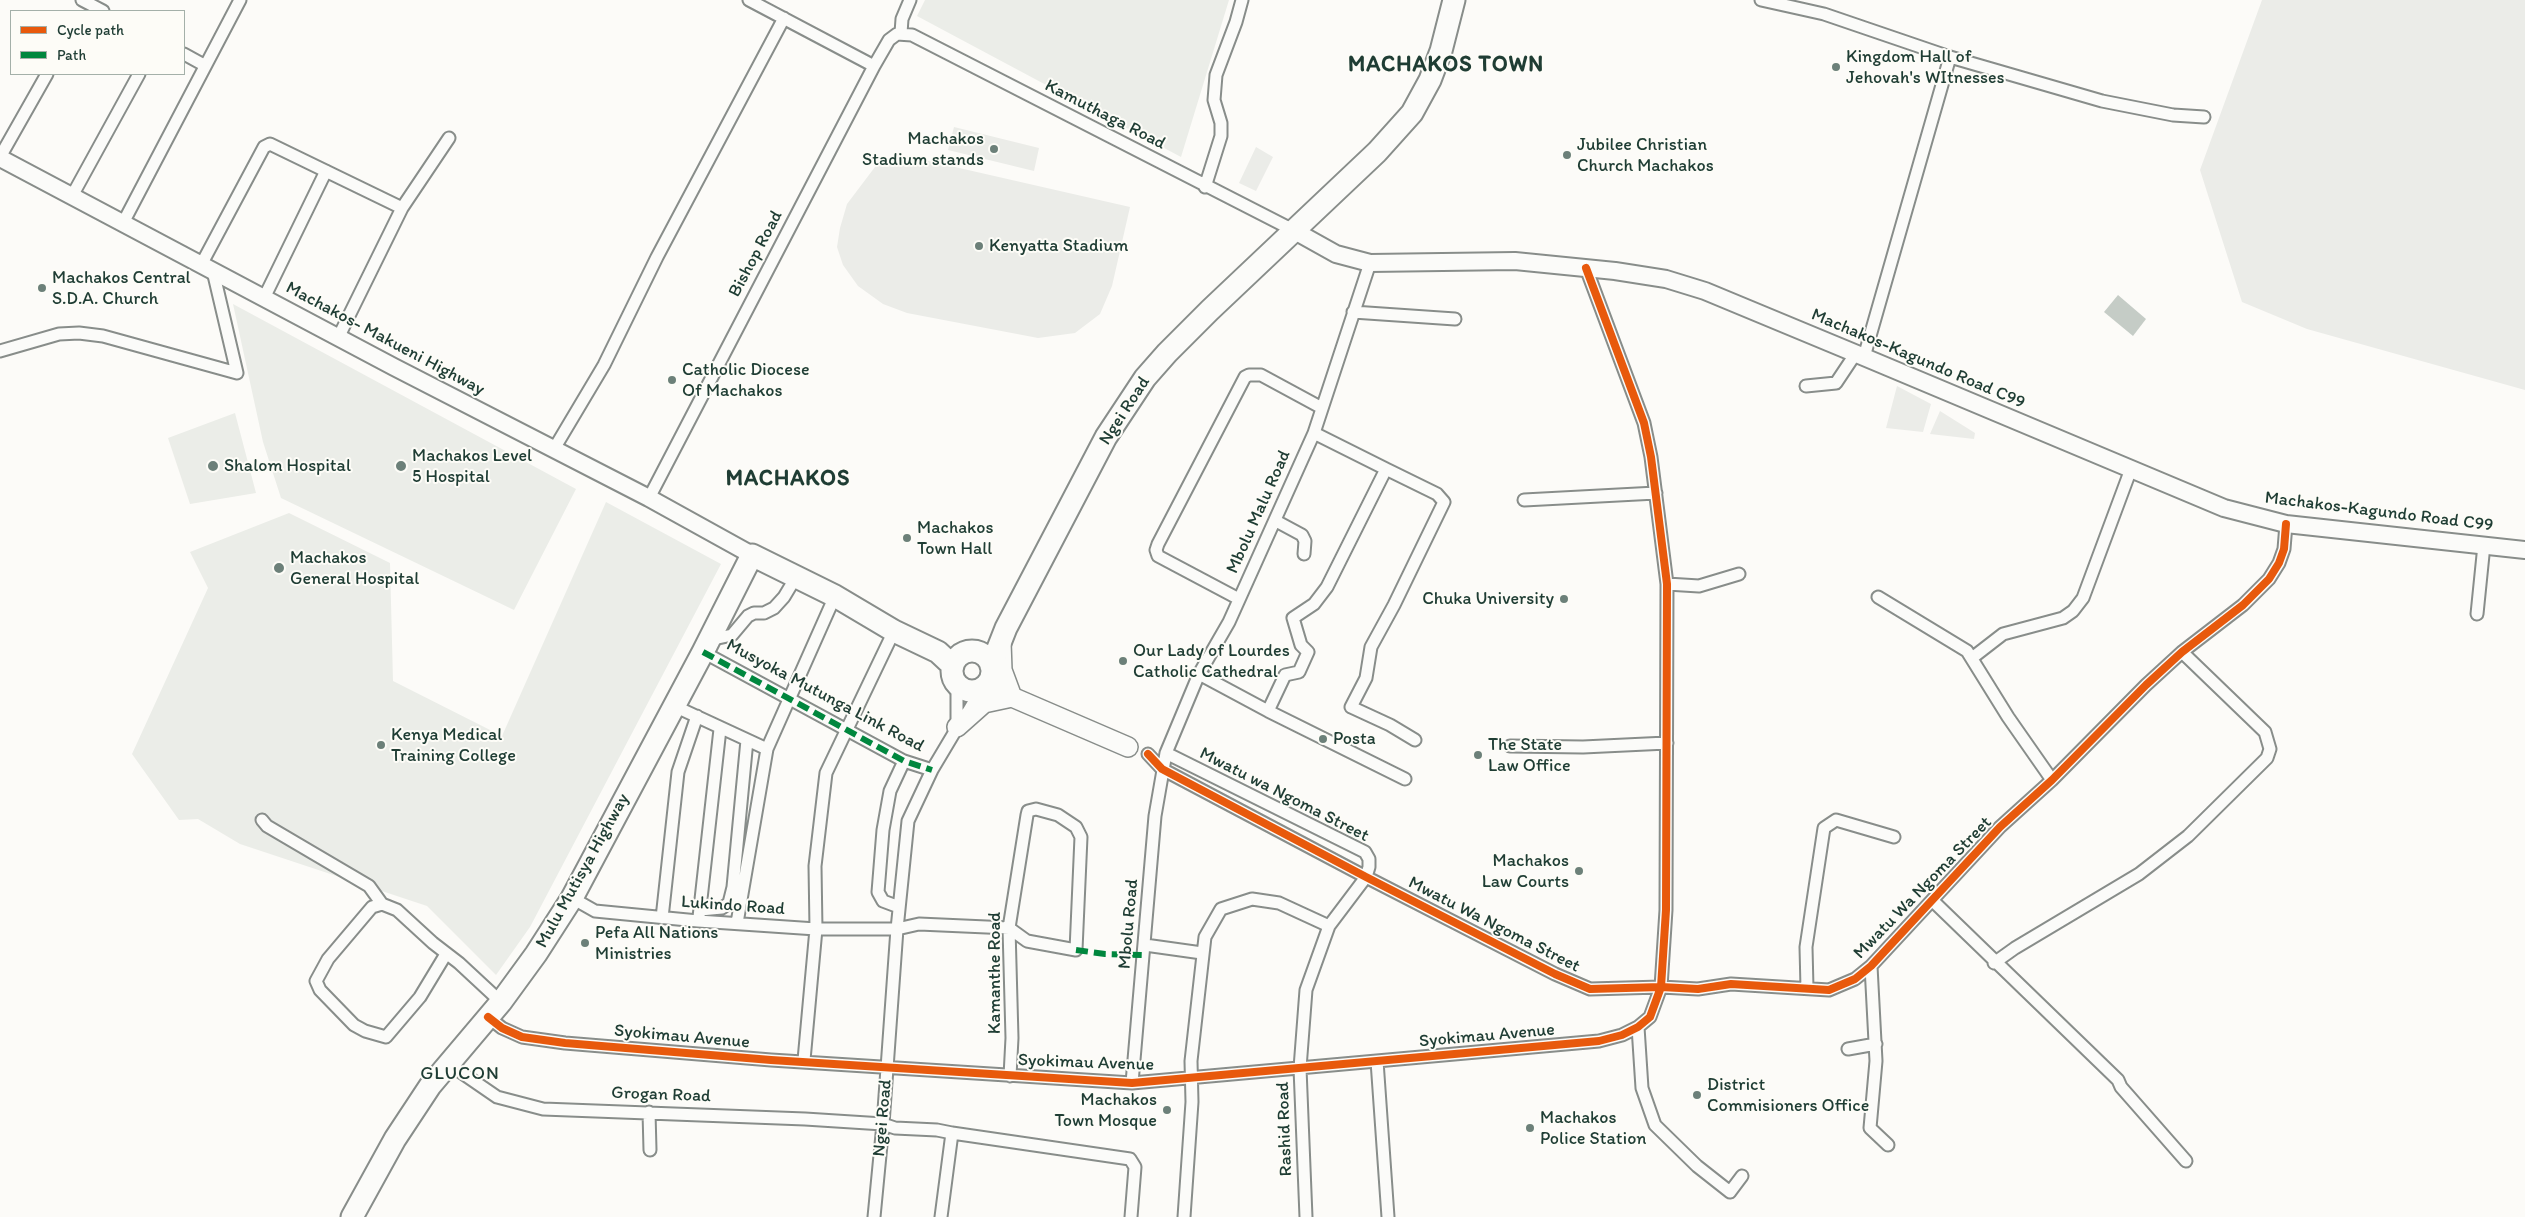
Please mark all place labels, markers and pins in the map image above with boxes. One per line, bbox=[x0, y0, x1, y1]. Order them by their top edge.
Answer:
place label: Kingdom Hall of Jehovah's WItnesses bbox=[1846, 46, 2005, 88]
marker: Kingdom Hall of Jehovah's WItnesses bbox=[1830, 61, 1842, 73]
place label: Machakos Stadium stands bbox=[862, 128, 984, 170]
place label: Jubilee Christian Church Machakos bbox=[1577, 134, 1714, 176]
marker: Machakos Stadium stands bbox=[988, 143, 1000, 155]
marker: Jubilee Christian Church Machakos bbox=[1561, 149, 1573, 161]
place label: Kenyatta Stadium bbox=[989, 235, 1128, 257]
marker: Kenyatta Stadium bbox=[973, 240, 985, 252]
place label: Machakos Central S.D.A. Church bbox=[52, 267, 191, 310]
marker: Machakos Central S.D.A. Church bbox=[36, 282, 48, 294]
place label: Catholic Diocese Of Machakos bbox=[682, 359, 810, 402]
marker: Catholic Diocese Of Machakos bbox=[666, 374, 678, 386]
place label: Machakos Level 5 Hospital bbox=[412, 445, 532, 488]
place label: Shalom Hospital bbox=[224, 455, 351, 477]
marker: Shalom Hospital bbox=[206, 459, 220, 473]
marker: Machakos Level 5 Hospital bbox=[394, 459, 408, 473]
place label: Machakos Town Hall bbox=[917, 517, 993, 560]
marker: Machakos Town Hall bbox=[901, 532, 913, 544]
place label: Machakos General Hospital bbox=[290, 547, 419, 590]
marker: Machakos General Hospital bbox=[272, 561, 286, 575]
place label: Chuka University bbox=[1422, 588, 1554, 610]
marker: Chuka University bbox=[1558, 593, 1570, 605]
place label: Our Lady of Lourdes Catholic Cathedral bbox=[1133, 640, 1290, 682]
marker: Our Lady of Lourdes Catholic Cathedral bbox=[1117, 655, 1129, 667]
place label: Kenya Medical Training College bbox=[391, 724, 516, 766]
place label: Posta bbox=[1333, 728, 1376, 750]
marker: Posta bbox=[1317, 733, 1329, 745]
place label: The State Law Office bbox=[1488, 734, 1571, 776]
marker: Kenya Medical Training College bbox=[375, 739, 387, 751]
marker: The State Law Office bbox=[1472, 749, 1484, 761]
place label: Machakos Law Courts bbox=[1482, 850, 1569, 892]
marker: Machakos Law Courts bbox=[1573, 865, 1585, 877]
place label: Pefa All Nations Ministries bbox=[595, 922, 718, 964]
marker: Pefa All Nations Ministries bbox=[579, 937, 591, 949]
place label: District Commisioners Office bbox=[1707, 1074, 1869, 1116]
place label: Machakos Town Mosque bbox=[1054, 1089, 1157, 1132]
marker: District Commisioners Office bbox=[1691, 1089, 1703, 1101]
marker: Machakos Town Mosque bbox=[1161, 1104, 1173, 1116]
place label: Machakos Police Station bbox=[1540, 1107, 1647, 1150]
marker: Machakos Police Station bbox=[1524, 1122, 1536, 1134]

